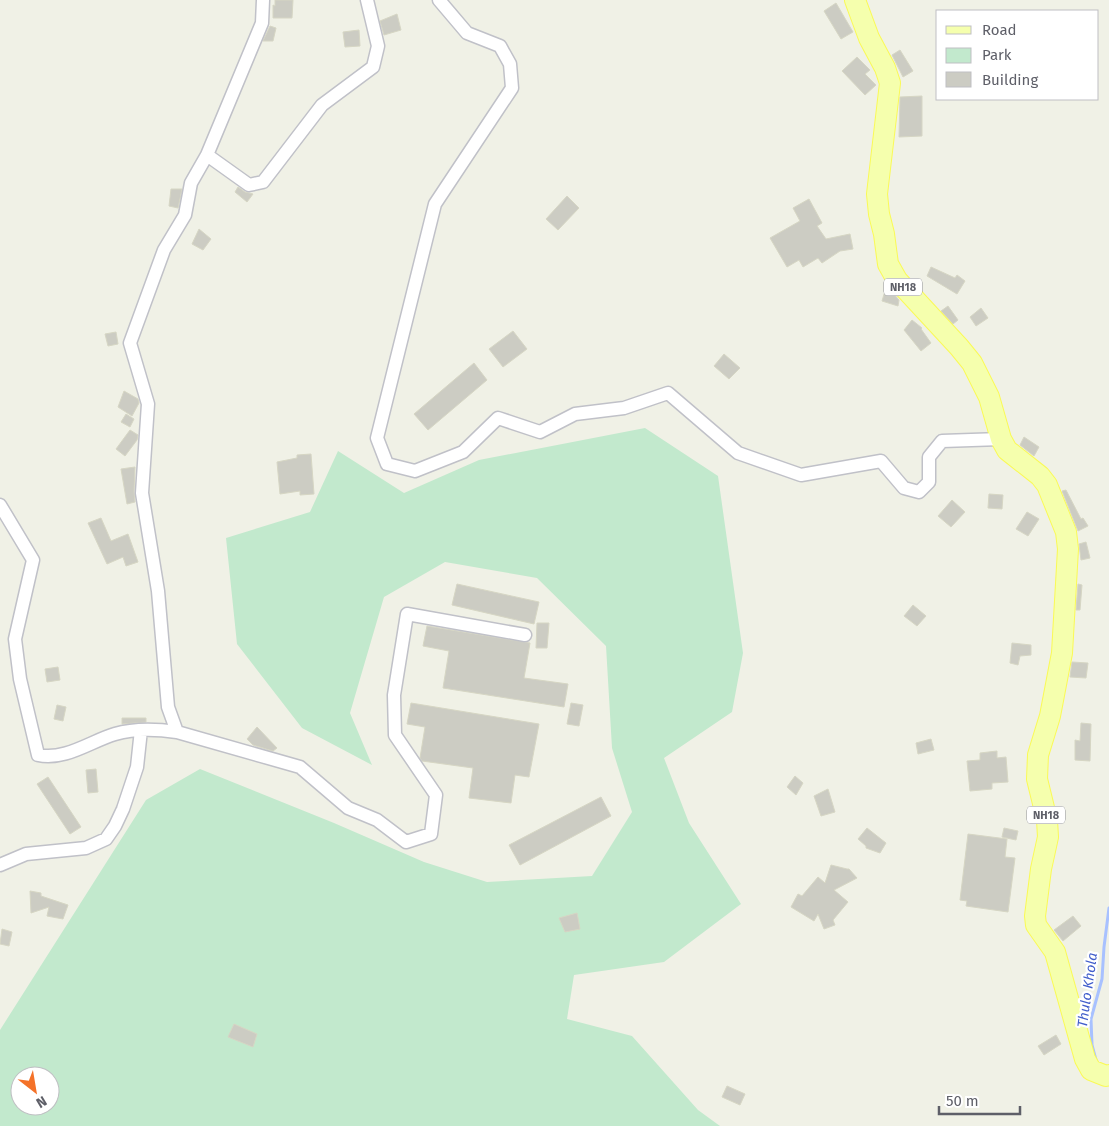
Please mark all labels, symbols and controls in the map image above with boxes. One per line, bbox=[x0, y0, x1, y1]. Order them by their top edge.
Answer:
legend bbox=[936, 10, 1099, 100]
text: Road bbox=[982, 21, 1017, 39]
text: Park bbox=[982, 46, 1012, 64]
text: Building bbox=[982, 71, 1038, 89]
road number: NH18 bbox=[884, 278, 922, 296]
road number: NH18 bbox=[1027, 806, 1065, 824]
water label: Thulo Khola bbox=[1074, 952, 1101, 1029]
north arrow bbox=[10, 1066, 60, 1116]
scale bar bbox=[939, 1084, 1020, 1116]
text: N bbox=[33, 1092, 50, 1111]
text: 50 m bbox=[946, 1092, 979, 1110]

